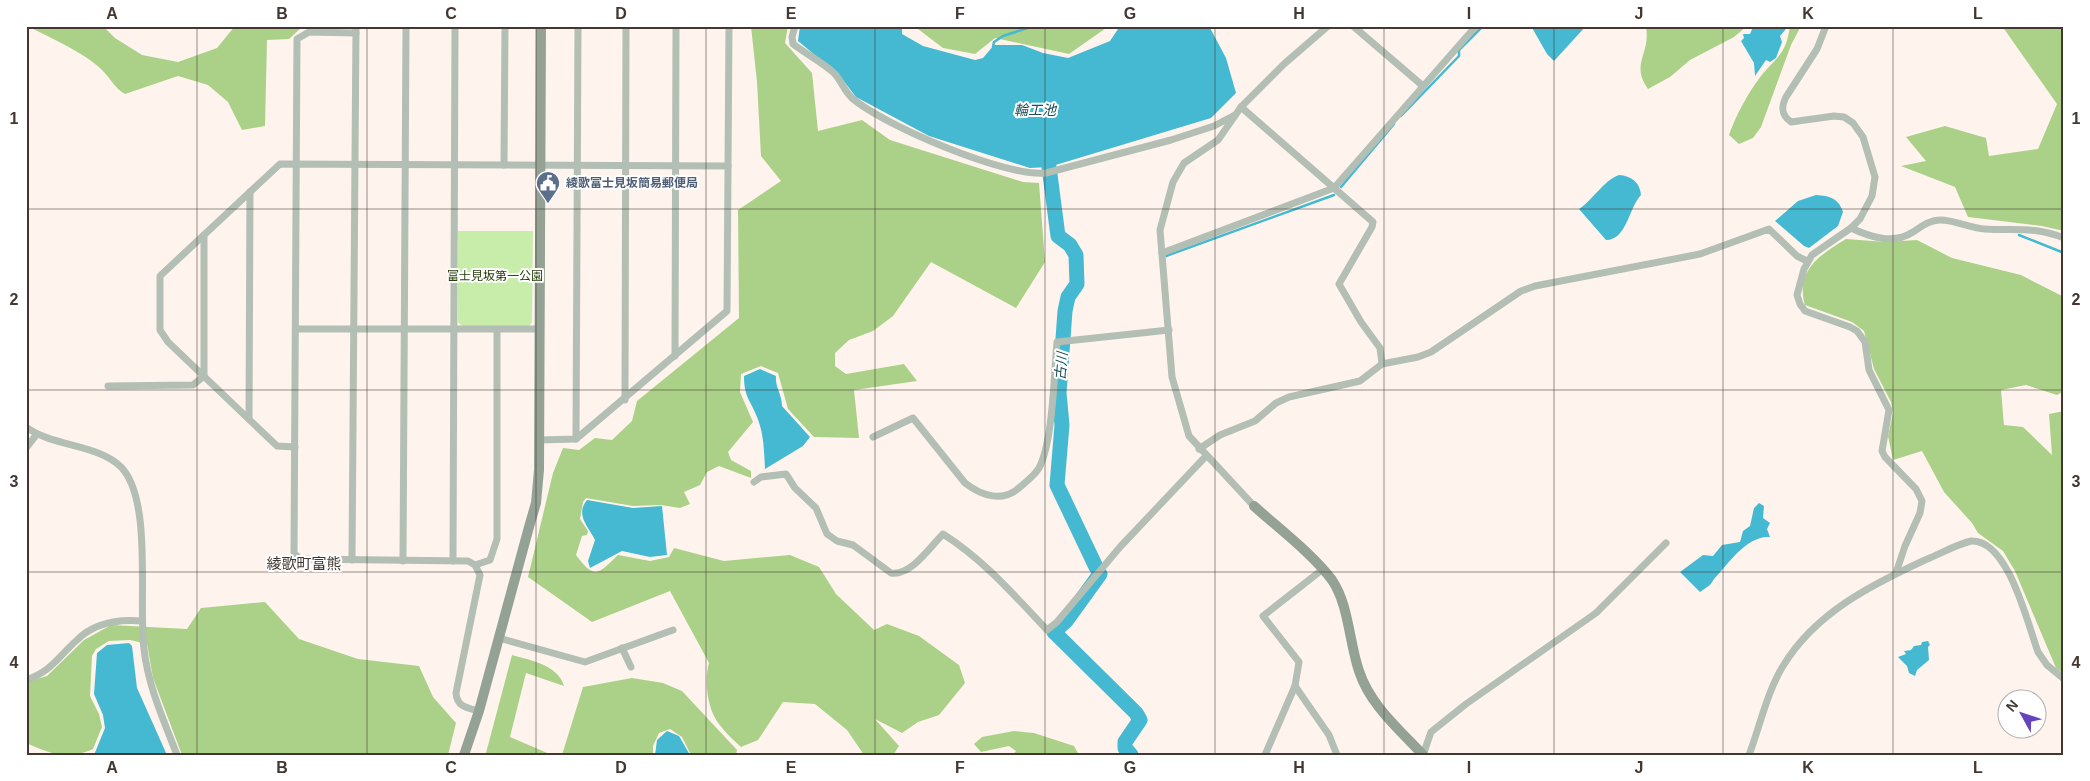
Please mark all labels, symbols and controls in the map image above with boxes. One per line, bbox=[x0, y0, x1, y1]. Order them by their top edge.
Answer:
text: A bbox=[106, 5, 118, 22]
text: B bbox=[276, 5, 288, 22]
text: C bbox=[445, 5, 457, 22]
text: D bbox=[615, 5, 627, 22]
text: E bbox=[786, 5, 797, 22]
text: F bbox=[955, 5, 965, 22]
text: G bbox=[1124, 5, 1136, 22]
text: H bbox=[1293, 5, 1305, 22]
text: I bbox=[1467, 5, 1471, 22]
text: J bbox=[1635, 5, 1643, 22]
text: K bbox=[1802, 5, 1814, 22]
text: L bbox=[1973, 5, 1983, 22]
water label: 輪工池 bbox=[1014, 102, 1058, 118]
text: 1 bbox=[10, 110, 19, 127]
text: 1 bbox=[2072, 110, 2081, 127]
public building icon: 綾歌富士見坂簡易郵便局 bbox=[535, 170, 561, 204]
place label: 綾歌富士見坂簡易郵便局 bbox=[566, 176, 698, 190]
park label: 富士見坂第一公園 bbox=[447, 269, 543, 283]
text: 2 bbox=[10, 291, 19, 308]
text: 2 bbox=[2072, 291, 2081, 308]
water label: 古川 bbox=[1052, 349, 1070, 381]
text: 3 bbox=[10, 473, 19, 490]
text: 3 bbox=[2072, 473, 2081, 490]
district label: 綾歌町富熊 bbox=[266, 555, 342, 572]
text: 4 bbox=[10, 654, 19, 671]
text: 4 bbox=[2072, 654, 2081, 671]
north arrow bbox=[1998, 688, 2048, 738]
text: N bbox=[2003, 697, 2021, 715]
text: A bbox=[106, 759, 118, 776]
text: B bbox=[276, 759, 288, 776]
text: C bbox=[445, 759, 457, 776]
text: D bbox=[615, 759, 627, 776]
text: E bbox=[786, 759, 797, 776]
text: F bbox=[955, 759, 965, 776]
text: G bbox=[1124, 759, 1136, 776]
text: H bbox=[1293, 759, 1305, 776]
text: I bbox=[1467, 759, 1471, 776]
text: J bbox=[1635, 759, 1643, 776]
text: K bbox=[1802, 759, 1814, 776]
text: L bbox=[1973, 759, 1983, 776]

